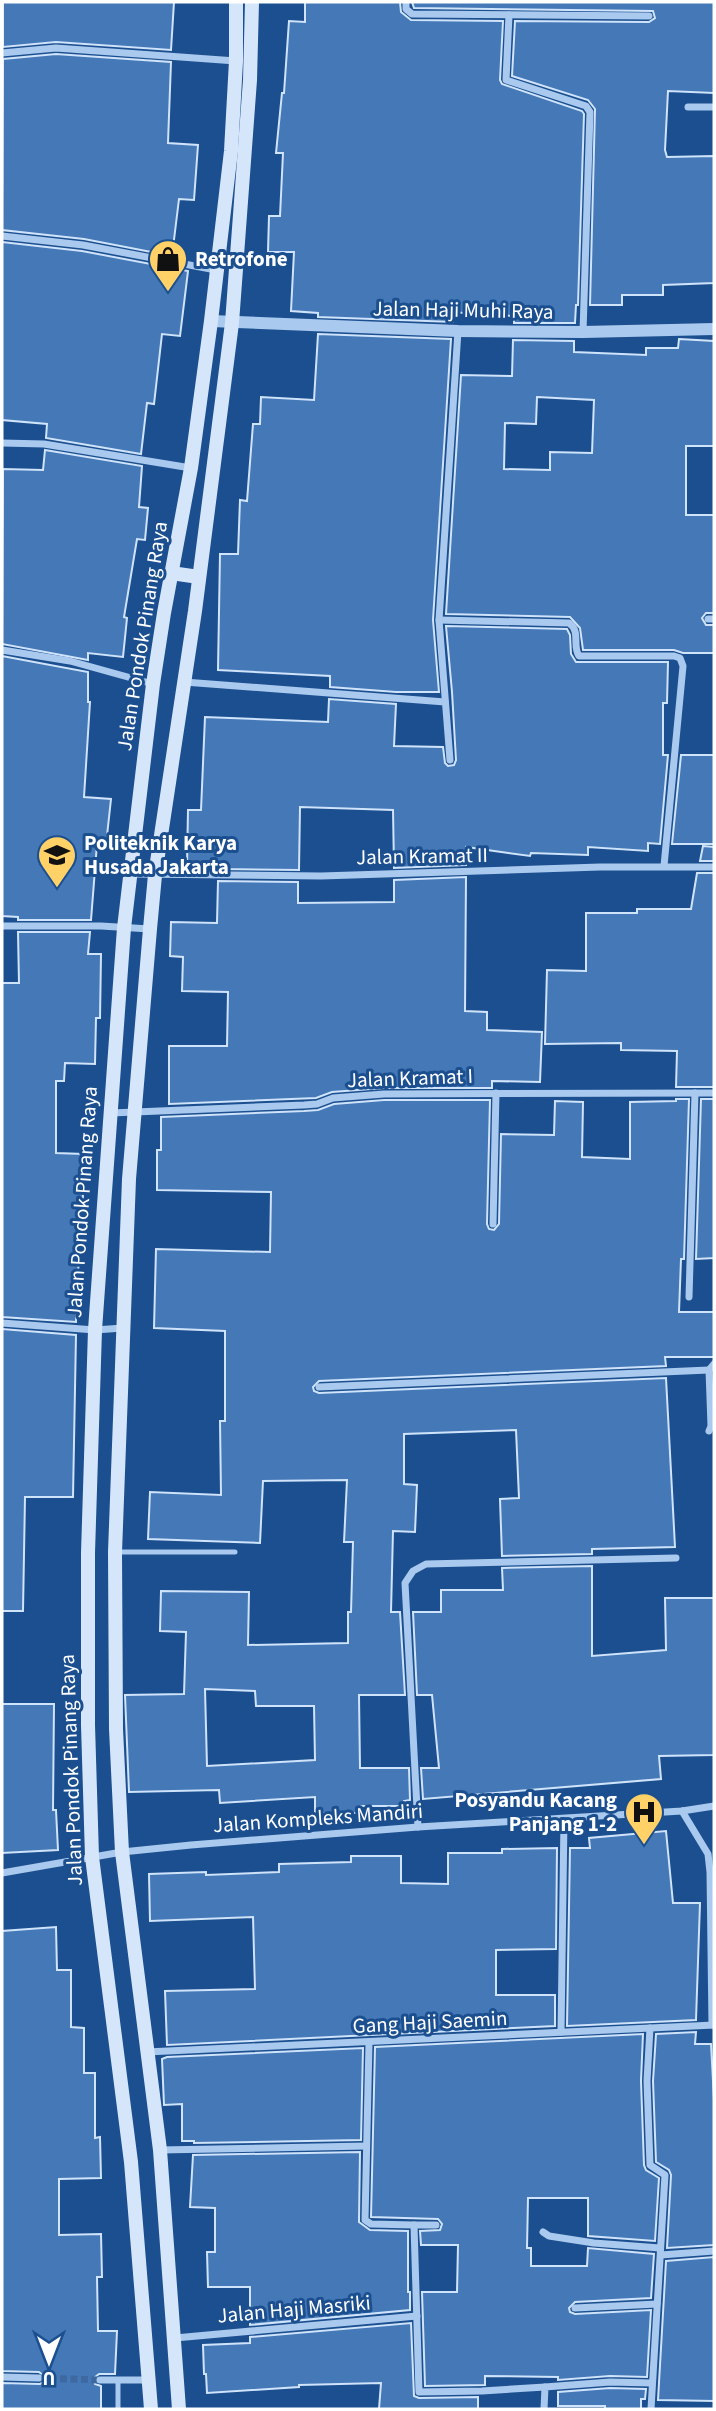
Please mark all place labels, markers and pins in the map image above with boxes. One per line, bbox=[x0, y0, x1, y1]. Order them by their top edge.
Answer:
shop icon: Retrofone bbox=[147, 238, 189, 293]
place label: Retrofone bbox=[195, 244, 288, 274]
place label: Politeknik Karya Husada Jakarta bbox=[84, 828, 237, 882]
school or university icon: Politeknik Karya Husada Jakarta bbox=[36, 834, 78, 889]
place label: Posyandu Kacang Panjang 1-2 bbox=[454, 1785, 617, 1839]
hospital icon: Posyandu Kacang Panjang 1-2 bbox=[623, 1791, 665, 1846]

